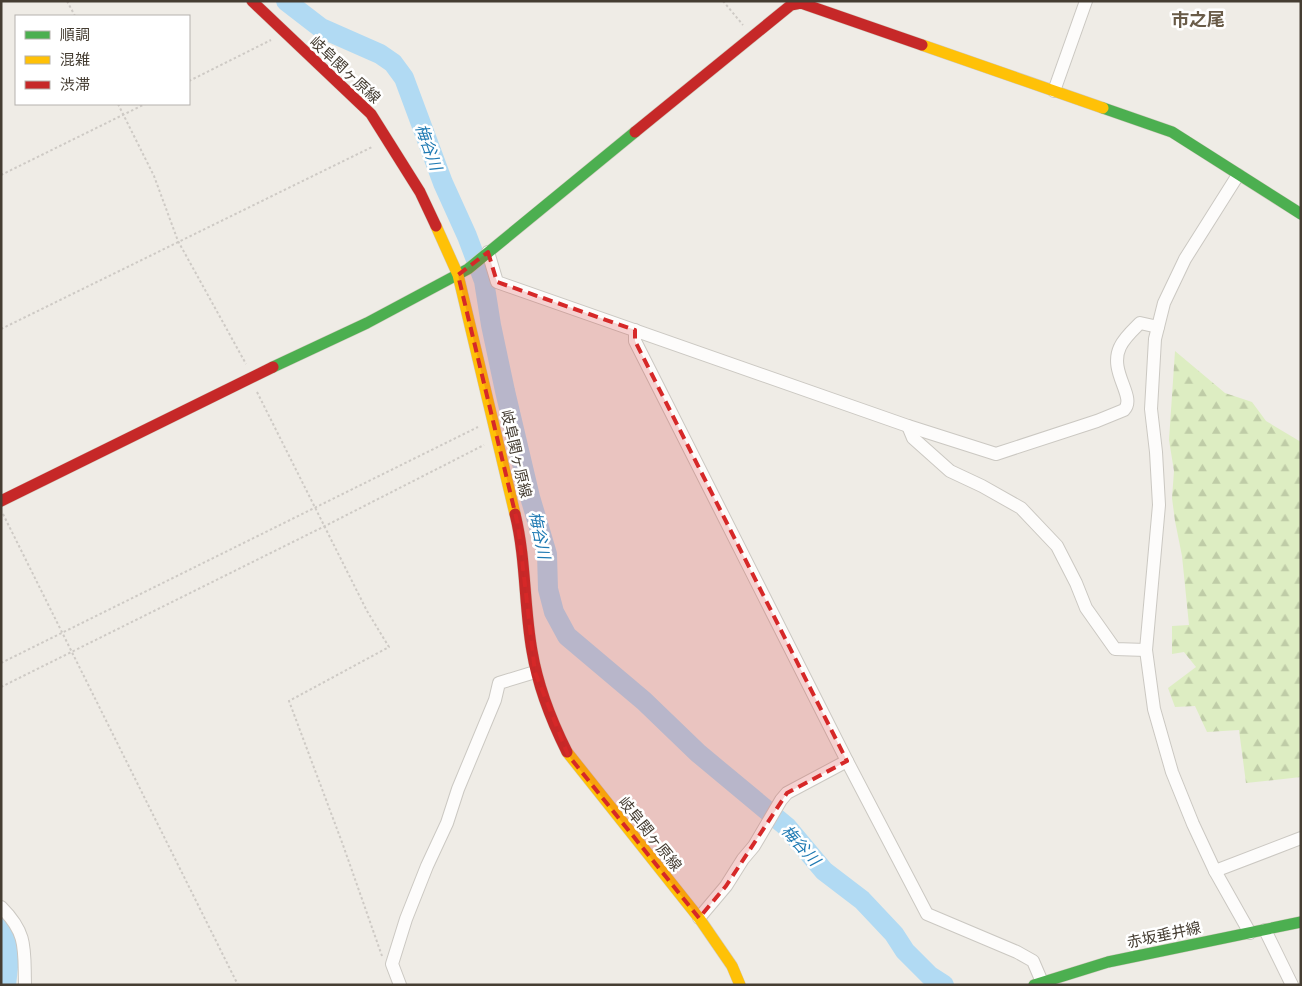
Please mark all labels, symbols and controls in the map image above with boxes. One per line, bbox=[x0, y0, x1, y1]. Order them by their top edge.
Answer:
district label: 市之尾 bbox=[1171, 9, 1225, 30]
legend bbox=[15, 15, 190, 105]
text: 順調 bbox=[60, 26, 90, 44]
street label: 岐阜関ヶ原線 bbox=[306, 33, 384, 107]
text: 混雑 bbox=[60, 51, 90, 69]
text: 渋滞 bbox=[60, 76, 90, 94]
water label: 梅谷川 bbox=[411, 121, 446, 175]
street label: 岐阜関ヶ原線 bbox=[497, 408, 535, 500]
water label: 梅谷川 bbox=[525, 510, 554, 563]
street label: 岐阜関ヶ原線 bbox=[615, 793, 685, 875]
water label: 梅谷川 bbox=[778, 821, 825, 871]
street label: 赤坂垂井線 bbox=[1125, 918, 1203, 952]

